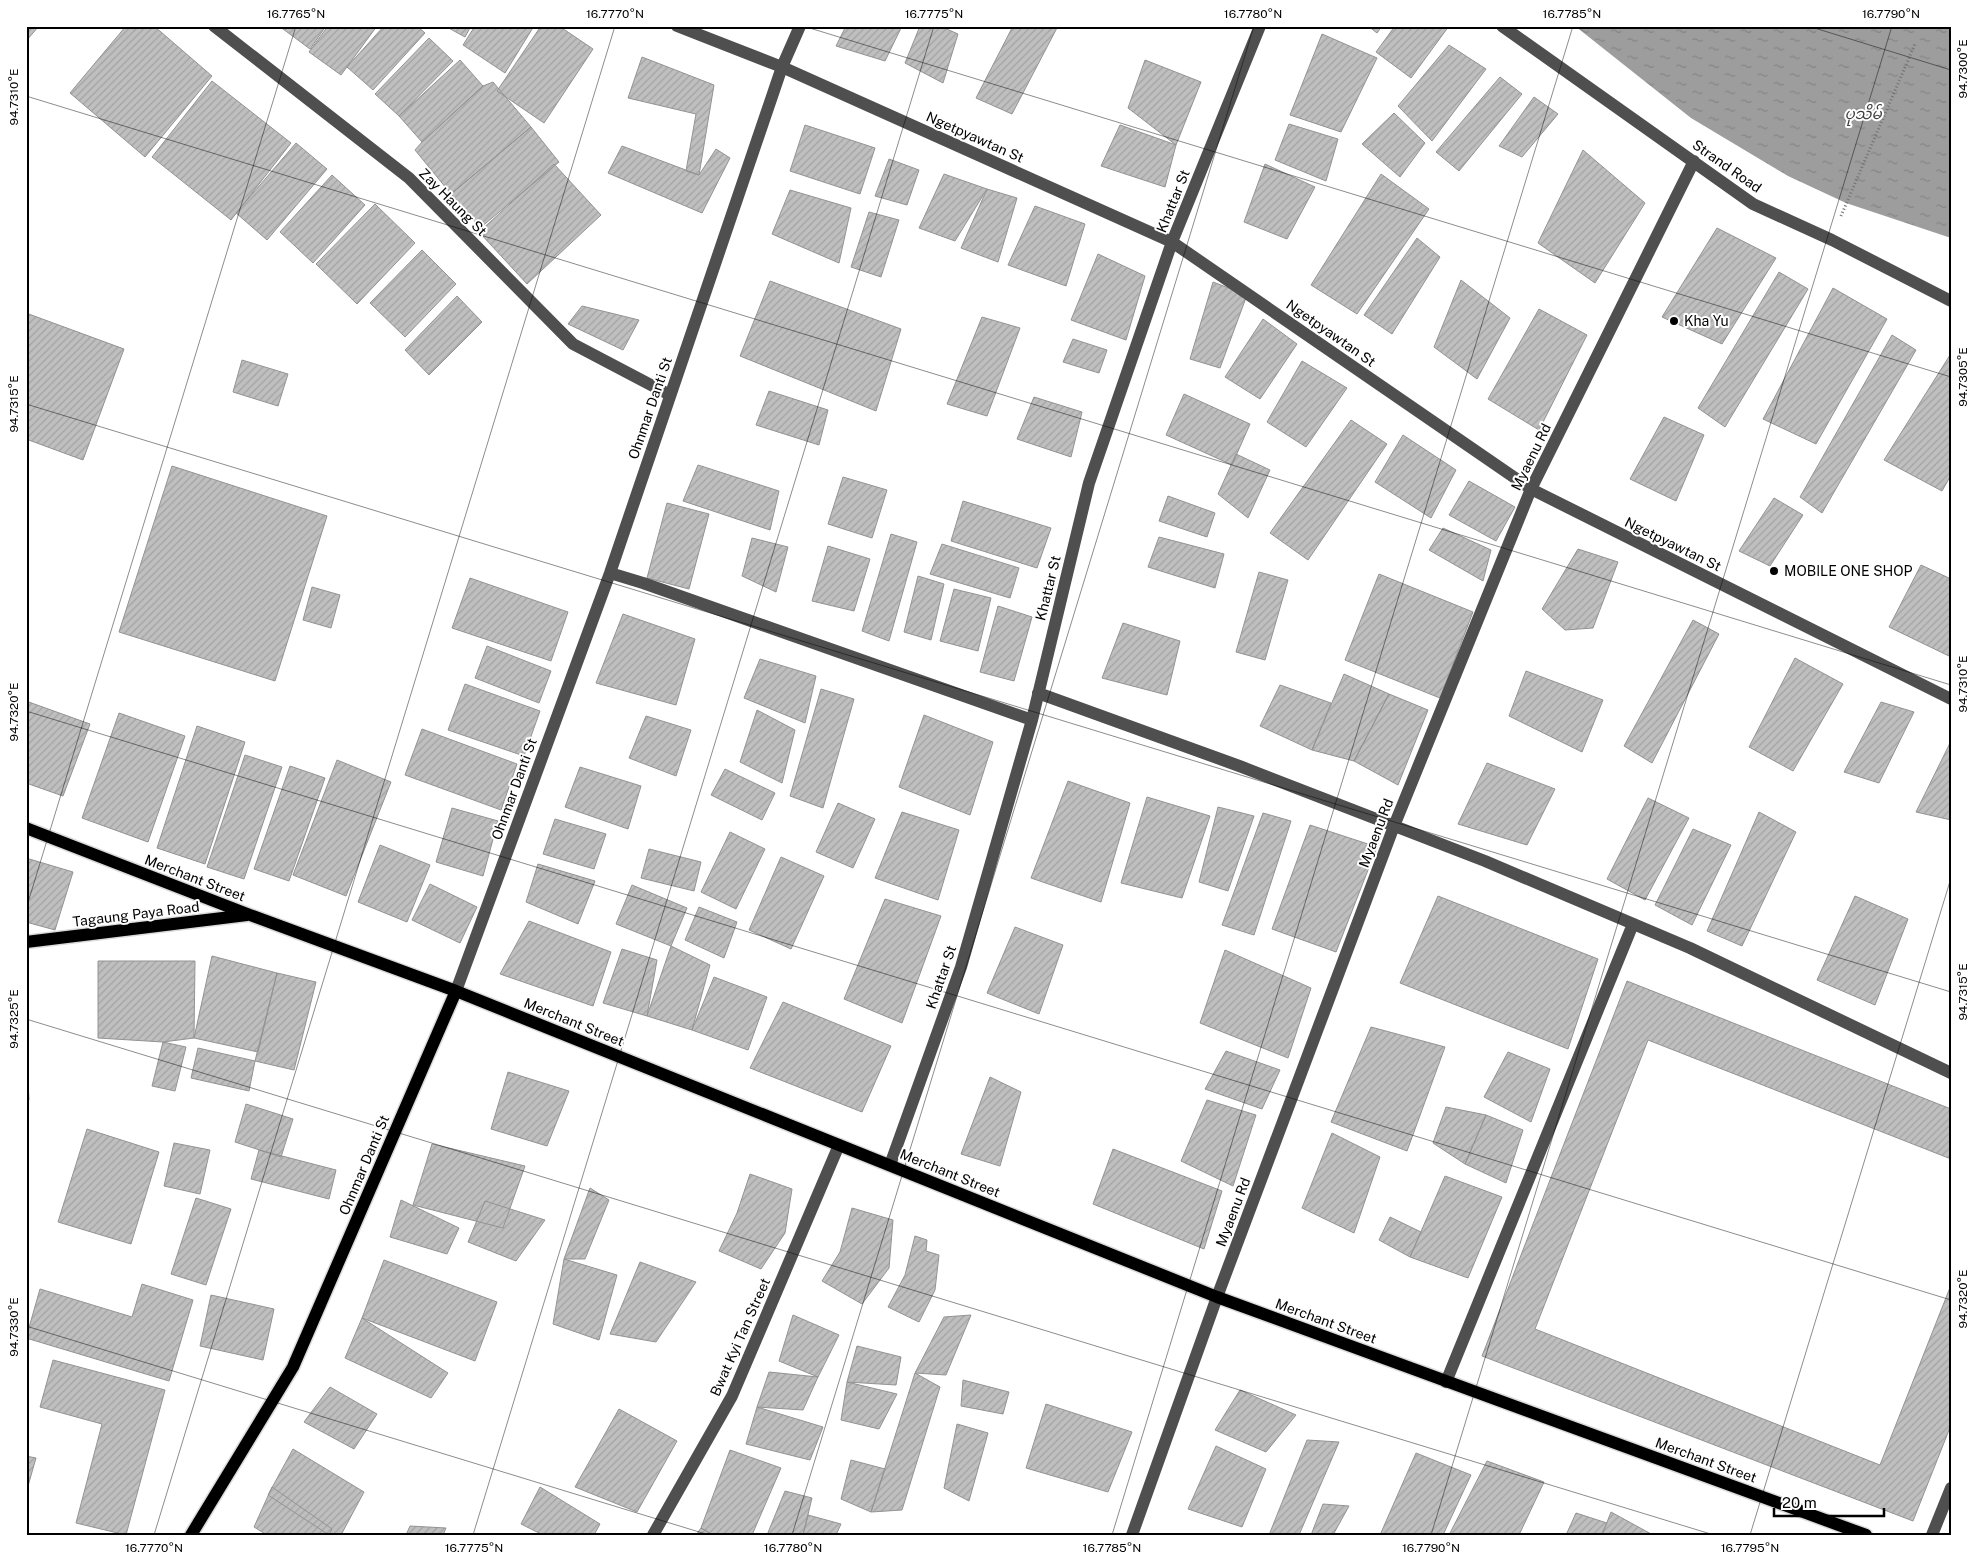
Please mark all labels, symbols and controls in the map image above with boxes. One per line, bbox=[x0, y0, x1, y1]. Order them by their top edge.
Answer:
text: 16.7765°N bbox=[267, 7, 325, 21]
text: 16.7770°N bbox=[586, 7, 644, 21]
text: 16.7775°N bbox=[905, 7, 963, 21]
text: 16.7780°N bbox=[1224, 7, 1282, 21]
text: 16.7785°N bbox=[1543, 7, 1601, 21]
text: 16.7790°N bbox=[1862, 7, 1920, 21]
text: 94.7300°E bbox=[1956, 39, 1970, 99]
text: 94.7310°E bbox=[7, 69, 21, 125]
water label: ပုသိမ် bbox=[1844, 103, 1883, 126]
street label: Ngetpyawtan St bbox=[924, 108, 1026, 166]
street label: Strand Road bbox=[1689, 136, 1765, 196]
street label: Zay Haung St bbox=[416, 165, 490, 239]
street label: Khattar St bbox=[1153, 167, 1193, 235]
street label: Ngetpyawtan St bbox=[1283, 296, 1379, 370]
place label: Kha Yu bbox=[1684, 313, 1729, 329]
marker: Kha Yu bbox=[1668, 315, 1680, 327]
text: 94.7305°E bbox=[1956, 347, 1970, 407]
street label: Ohnmar Danti St bbox=[625, 355, 675, 461]
text: 94.7315°E bbox=[7, 375, 21, 433]
street label: Myaenu Rd bbox=[1508, 421, 1554, 493]
street label: Ngetpyawtan St bbox=[1622, 514, 1724, 574]
street label: Khattar St bbox=[1032, 554, 1064, 622]
place label: MOBILE ONE SHOP bbox=[1784, 563, 1913, 579]
marker: MOBILE ONE SHOP bbox=[1768, 565, 1780, 577]
text: 94.7310°E bbox=[1956, 656, 1970, 712]
text: 94.7320°E bbox=[7, 682, 21, 742]
street label: Ohnmar Danti St bbox=[488, 736, 540, 842]
street label: Myaenu Rd bbox=[1356, 796, 1396, 870]
street label: Merchant Street bbox=[142, 851, 248, 905]
street label: Tagaung Paya Road bbox=[72, 898, 200, 930]
street label: Khattar St bbox=[923, 943, 959, 1011]
text: 94.7315°E bbox=[1956, 963, 1970, 1021]
text: 94.7325°E bbox=[7, 989, 21, 1049]
street label: Merchant Street bbox=[522, 995, 626, 1049]
street label: Ohnmar Danti St bbox=[336, 1113, 392, 1217]
street label: Merchant Street bbox=[898, 1146, 1002, 1200]
street label: Myaenu Rd bbox=[1213, 1175, 1253, 1249]
text: 94.7320°E bbox=[1956, 1269, 1970, 1329]
street label: Bwat Kyi Tan Street bbox=[707, 1276, 773, 1398]
street label: Merchant Street bbox=[1273, 1295, 1379, 1347]
text: 94.7330°E bbox=[7, 1297, 21, 1357]
street label: Merchant Street bbox=[1653, 1434, 1759, 1486]
scale bar bbox=[1774, 1486, 1884, 1518]
text: 20 m bbox=[1782, 1494, 1817, 1511]
text: 16.7770°N bbox=[125, 1541, 183, 1555]
text: 16.7775°N bbox=[445, 1541, 503, 1555]
text: 16.7780°N bbox=[764, 1541, 822, 1555]
text: 16.7785°N bbox=[1083, 1541, 1141, 1555]
text: 16.7790°N bbox=[1402, 1541, 1460, 1555]
text: 16.7795°N bbox=[1721, 1541, 1779, 1555]

